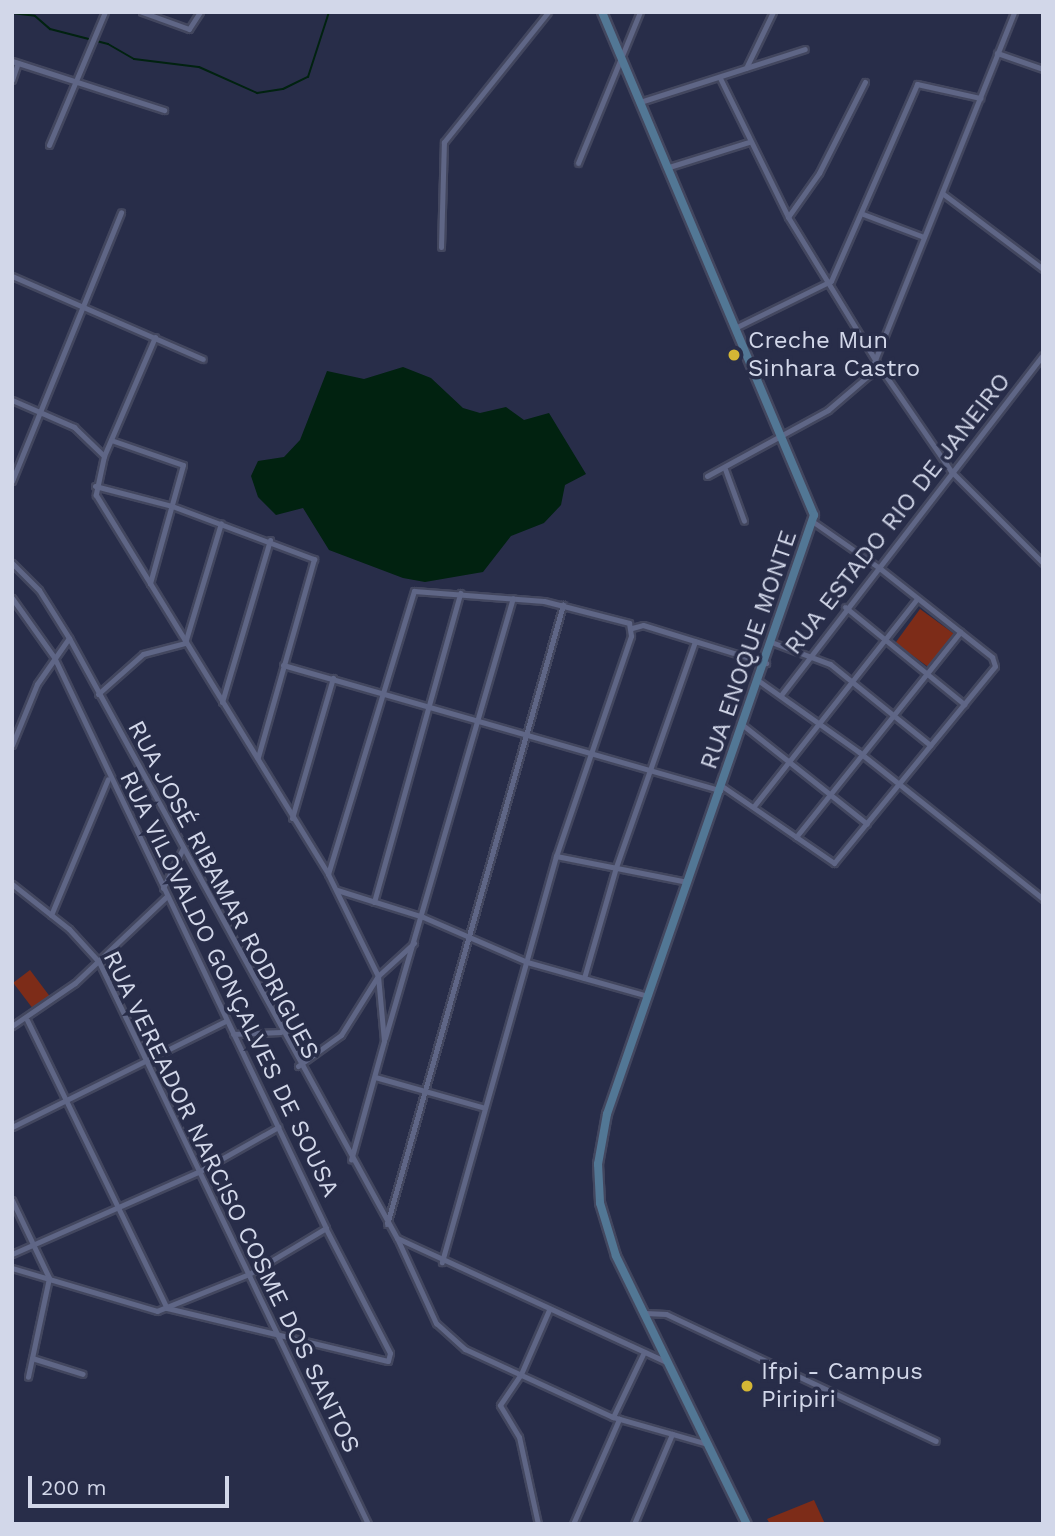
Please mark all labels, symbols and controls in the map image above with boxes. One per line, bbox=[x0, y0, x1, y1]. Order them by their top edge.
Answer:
place label: Creche Mun Sinhara Castro bbox=[748, 327, 921, 383]
marker: Creche Mun Sinhara Castro bbox=[726, 347, 742, 363]
street label: RUA ESTADO RIO DE JANEIRO bbox=[779, 367, 1017, 661]
street label: RUA ENOQUE MONTE bbox=[694, 526, 804, 774]
street label: RUA JOSÉ RIBAMAR RODRIGUES bbox=[121, 715, 325, 1065]
street label: RUA VILOVALDO GONÇALVES DE SOUSA bbox=[113, 766, 345, 1202]
street label: RUA VEREADOR NARCISO COSME DOS SANTOS bbox=[96, 946, 366, 1458]
place label: Ifpi - Campus Piripiri bbox=[761, 1358, 923, 1414]
marker: Ifpi - Campus Piripiri bbox=[739, 1378, 755, 1394]
scale bar bbox=[32, 1462, 233, 1506]
text: 200 m bbox=[41, 1475, 107, 1500]

